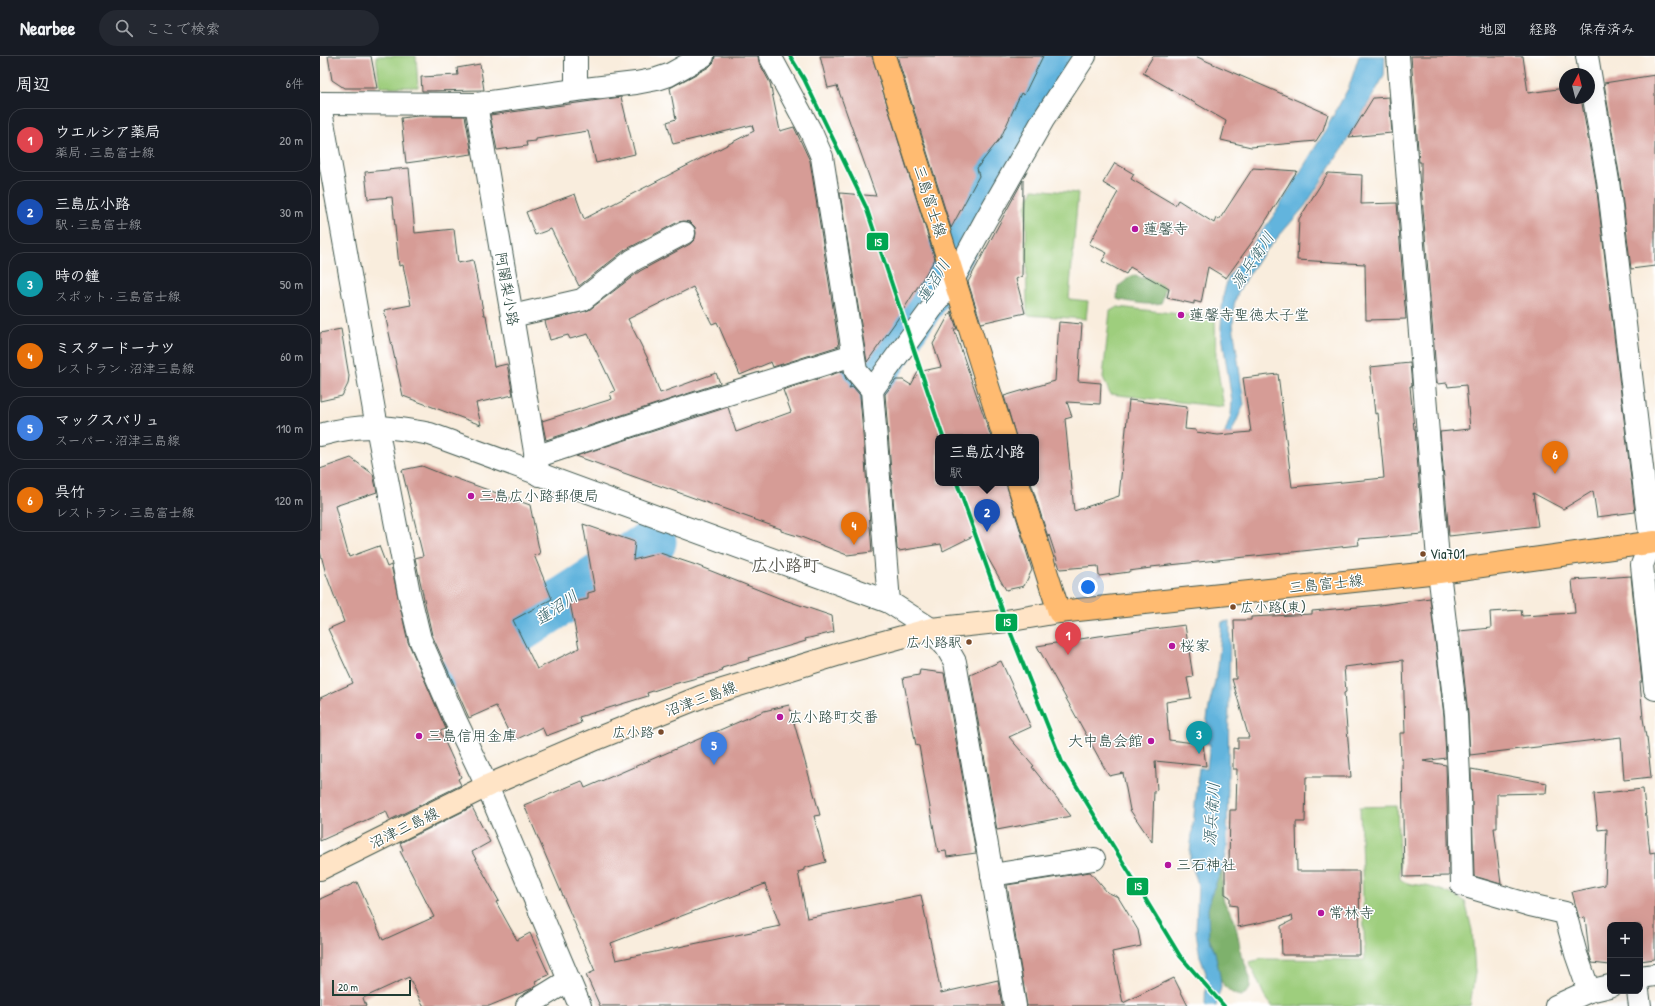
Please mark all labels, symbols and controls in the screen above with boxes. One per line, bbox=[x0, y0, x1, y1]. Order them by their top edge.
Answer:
search box bbox=[99, 10, 379, 46]
text: Nearbee bbox=[20, 15, 75, 41]
icon: search bbox=[113, 17, 135, 39]
text: ここで検索 bbox=[145, 18, 220, 39]
text: 地図 bbox=[1479, 19, 1507, 38]
text: 経路 bbox=[1529, 19, 1557, 38]
text: 保存済み bbox=[1579, 19, 1635, 38]
north arrow bbox=[1559, 68, 1595, 104]
text: 周辺 bbox=[16, 72, 50, 95]
text: 6件 bbox=[286, 74, 304, 92]
text: ウエルシア薬局 bbox=[55, 121, 160, 142]
text: 1 bbox=[28, 131, 32, 149]
text: 20 m bbox=[279, 131, 303, 149]
text: 薬局 · 三島富士線 bbox=[55, 143, 155, 161]
street label: 三島富士線 bbox=[909, 162, 952, 240]
text: 三島広小路 bbox=[55, 193, 130, 214]
text: 2 bbox=[27, 203, 33, 221]
text: 30 m bbox=[280, 203, 303, 221]
text: 駅 · 三島富士線 bbox=[55, 215, 142, 233]
place label: 蓮馨寺 bbox=[1143, 218, 1188, 239]
marker: 蓮馨寺 bbox=[1130, 224, 1140, 234]
water label: 源兵衛川 bbox=[1225, 227, 1279, 293]
line badge: IS bbox=[866, 232, 889, 251]
text: IS bbox=[874, 235, 883, 249]
street label: 阿闍梨小路 bbox=[491, 250, 524, 328]
water label: 蓮沼川 bbox=[911, 255, 955, 307]
text: 時の鐘 bbox=[55, 265, 100, 286]
text: 3 bbox=[27, 275, 33, 293]
text: 50 m bbox=[280, 275, 303, 293]
text: スポット · 三島富士線 bbox=[55, 287, 181, 305]
place label: 蓮馨寺聖徳太子堂 bbox=[1189, 304, 1309, 325]
marker: 蓮馨寺聖徳太子堂 bbox=[1176, 310, 1186, 320]
text: ミスタードーナツ bbox=[55, 337, 175, 358]
text: 4 bbox=[28, 347, 32, 365]
text: 60 m bbox=[280, 347, 303, 365]
text: レストラン · 沼津三島線 bbox=[55, 359, 195, 377]
text: マックスバリュ bbox=[55, 409, 160, 430]
text: 5 bbox=[27, 419, 33, 437]
text: 110 m bbox=[276, 419, 303, 437]
text: スーパー · 沼津三島線 bbox=[55, 431, 180, 449]
popup bbox=[935, 434, 1039, 486]
text: 三島広小路 bbox=[949, 441, 1025, 462]
pin: 6 bbox=[1542, 441, 1568, 474]
text: 駅 bbox=[949, 463, 963, 481]
text: 呉竹 bbox=[55, 481, 85, 502]
place label: 三島広小路郵便局 bbox=[479, 485, 599, 506]
text: 6 bbox=[27, 491, 33, 509]
text: 120 m bbox=[275, 491, 303, 509]
marker: 三島広小路郵便局 bbox=[466, 491, 476, 501]
pin: 2 bbox=[974, 499, 1000, 532]
text: レストラン · 三島富士線 bbox=[55, 503, 195, 521]
pin: 4 bbox=[841, 512, 867, 545]
place label: Via701 bbox=[1430, 544, 1465, 563]
marker: Via701 bbox=[1418, 549, 1428, 559]
district label: 広小路町 bbox=[751, 553, 819, 576]
street label: 三島富士線 bbox=[1288, 569, 1364, 598]
your location bbox=[1078, 577, 1098, 597]
water label: 蓮沼川 bbox=[530, 584, 582, 630]
place label: 広小路(東) bbox=[1240, 597, 1306, 616]
marker: 広小路(東) bbox=[1228, 602, 1238, 612]
line badge: IS bbox=[995, 613, 1018, 632]
text: IS bbox=[1003, 615, 1012, 629]
pin: 1 bbox=[1055, 622, 1081, 655]
place label: 広小路駅 bbox=[906, 632, 962, 651]
place label: 桜家 bbox=[1180, 635, 1210, 656]
marker: 広小路駅 bbox=[964, 637, 974, 647]
marker: 桜家 bbox=[1167, 641, 1177, 651]
street label: 沼津三島線 bbox=[662, 676, 740, 721]
place label: 広小路町交番 bbox=[788, 706, 878, 727]
marker: 広小路町交番 bbox=[775, 712, 785, 722]
pin: 3 bbox=[1186, 721, 1212, 754]
place label: 広小路 bbox=[612, 722, 654, 741]
place label: 三島信用金庫 bbox=[427, 725, 517, 746]
marker: 広小路 bbox=[656, 727, 666, 737]
place label: 大中島会館 bbox=[1068, 730, 1143, 751]
marker: 三島信用金庫 bbox=[414, 731, 424, 741]
pin: 5 bbox=[701, 732, 727, 765]
marker: 大中島会館 bbox=[1146, 736, 1156, 746]
water label: 源兵衛川 bbox=[1198, 781, 1224, 847]
street label: 沼津三島線 bbox=[365, 802, 442, 853]
place label: 三石神社 bbox=[1176, 854, 1236, 875]
marker: 三石神社 bbox=[1163, 860, 1173, 870]
line badge: IS bbox=[1126, 877, 1149, 896]
text: IS bbox=[1134, 879, 1143, 893]
place label: 常林寺 bbox=[1329, 902, 1374, 923]
marker: 常林寺 bbox=[1316, 908, 1326, 918]
map controls bbox=[1607, 922, 1643, 994]
button: + bbox=[1607, 922, 1643, 958]
button: − bbox=[1607, 958, 1643, 994]
scale bar bbox=[332, 978, 411, 997]
text: 20 m bbox=[338, 980, 358, 994]

